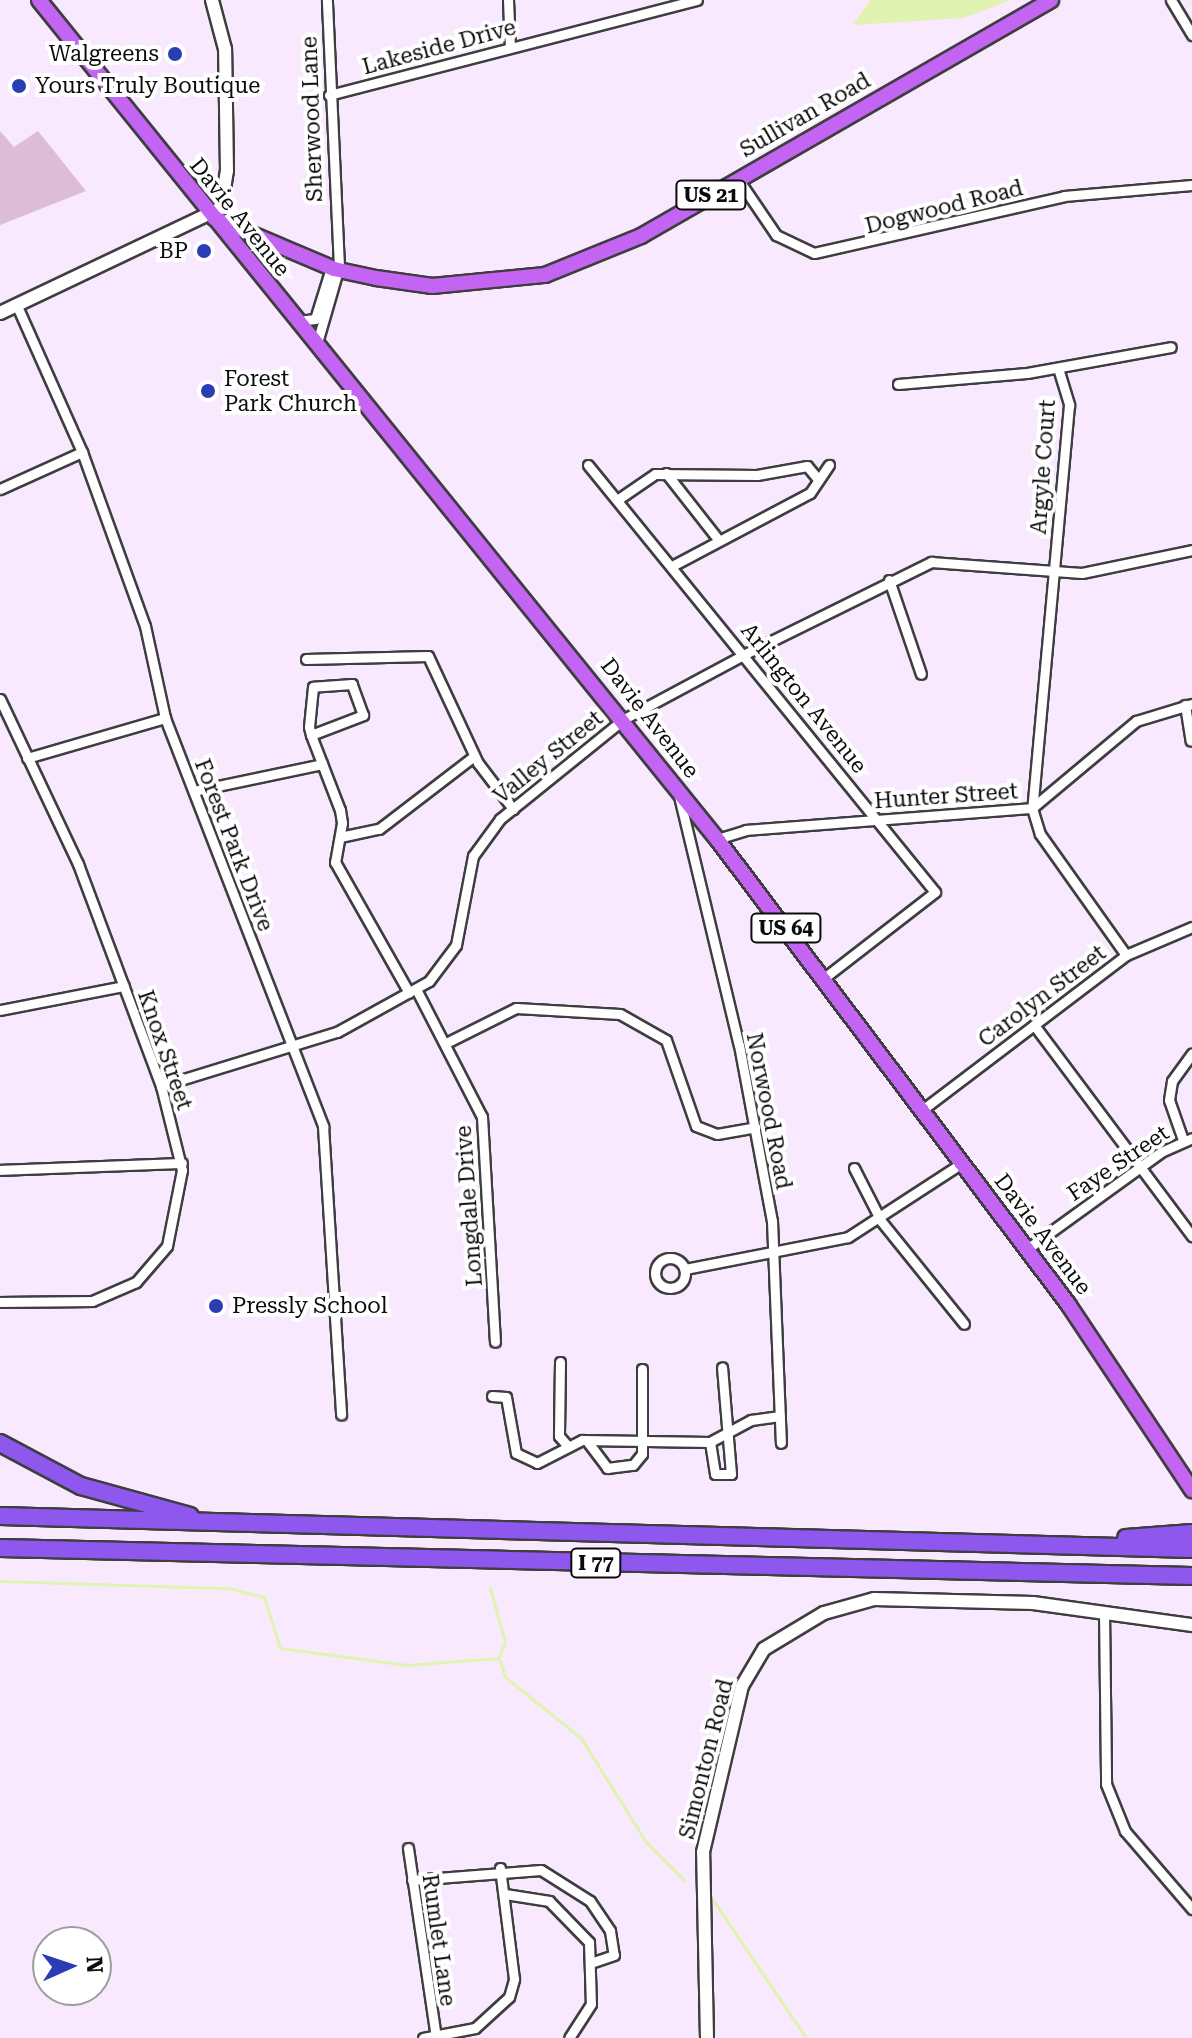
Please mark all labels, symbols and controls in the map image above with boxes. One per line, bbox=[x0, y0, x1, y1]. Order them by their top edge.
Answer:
street label: Lakeside Drive bbox=[359, 14, 519, 80]
street label: Sherwood Lane bbox=[296, 36, 328, 202]
place label: Walgreens bbox=[49, 41, 159, 67]
marker: Walgreens bbox=[166, 45, 184, 63]
street label: Sullivan Road bbox=[735, 67, 875, 163]
place label: Yours Truly Boutique bbox=[35, 73, 260, 99]
marker: Yours Truly Boutique bbox=[10, 77, 28, 95]
street label: Davie Avenue bbox=[184, 152, 296, 282]
street label: Dogwood Road bbox=[862, 175, 1026, 239]
road number: US 21 bbox=[675, 179, 747, 211]
place label: BP bbox=[159, 238, 188, 264]
marker: BP bbox=[195, 242, 213, 260]
place label: Forest Park Church bbox=[224, 365, 357, 416]
marker: Forest Park Church bbox=[199, 382, 217, 400]
street label: Argyle Court bbox=[1025, 399, 1061, 535]
street label: Arlington Avenue bbox=[735, 618, 873, 778]
street label: Davie Avenue bbox=[595, 653, 705, 783]
street label: Valley Street bbox=[488, 705, 608, 809]
street label: Forest Park Drive bbox=[189, 755, 279, 935]
street label: Hunter Street bbox=[873, 778, 1019, 814]
road number: US 64 bbox=[750, 912, 822, 944]
street label: Carolyn Street bbox=[973, 940, 1111, 1052]
street label: Knox Street bbox=[132, 987, 198, 1113]
street label: Norwood Road bbox=[741, 1031, 797, 1191]
street label: Faye Street bbox=[1062, 1119, 1174, 1207]
street label: Longdale Drive bbox=[450, 1125, 488, 1287]
street label: Davie Avenue bbox=[989, 1168, 1097, 1300]
place label: Pressly School bbox=[232, 1293, 388, 1319]
marker: Pressly School bbox=[207, 1297, 225, 1315]
road number: I 77 bbox=[570, 1547, 622, 1579]
street label: Simonton Road bbox=[673, 1676, 739, 1842]
street label: Rumlet Lane bbox=[417, 1872, 461, 2008]
north arrow bbox=[32, 1926, 112, 2006]
text: N bbox=[82, 1956, 107, 1974]

